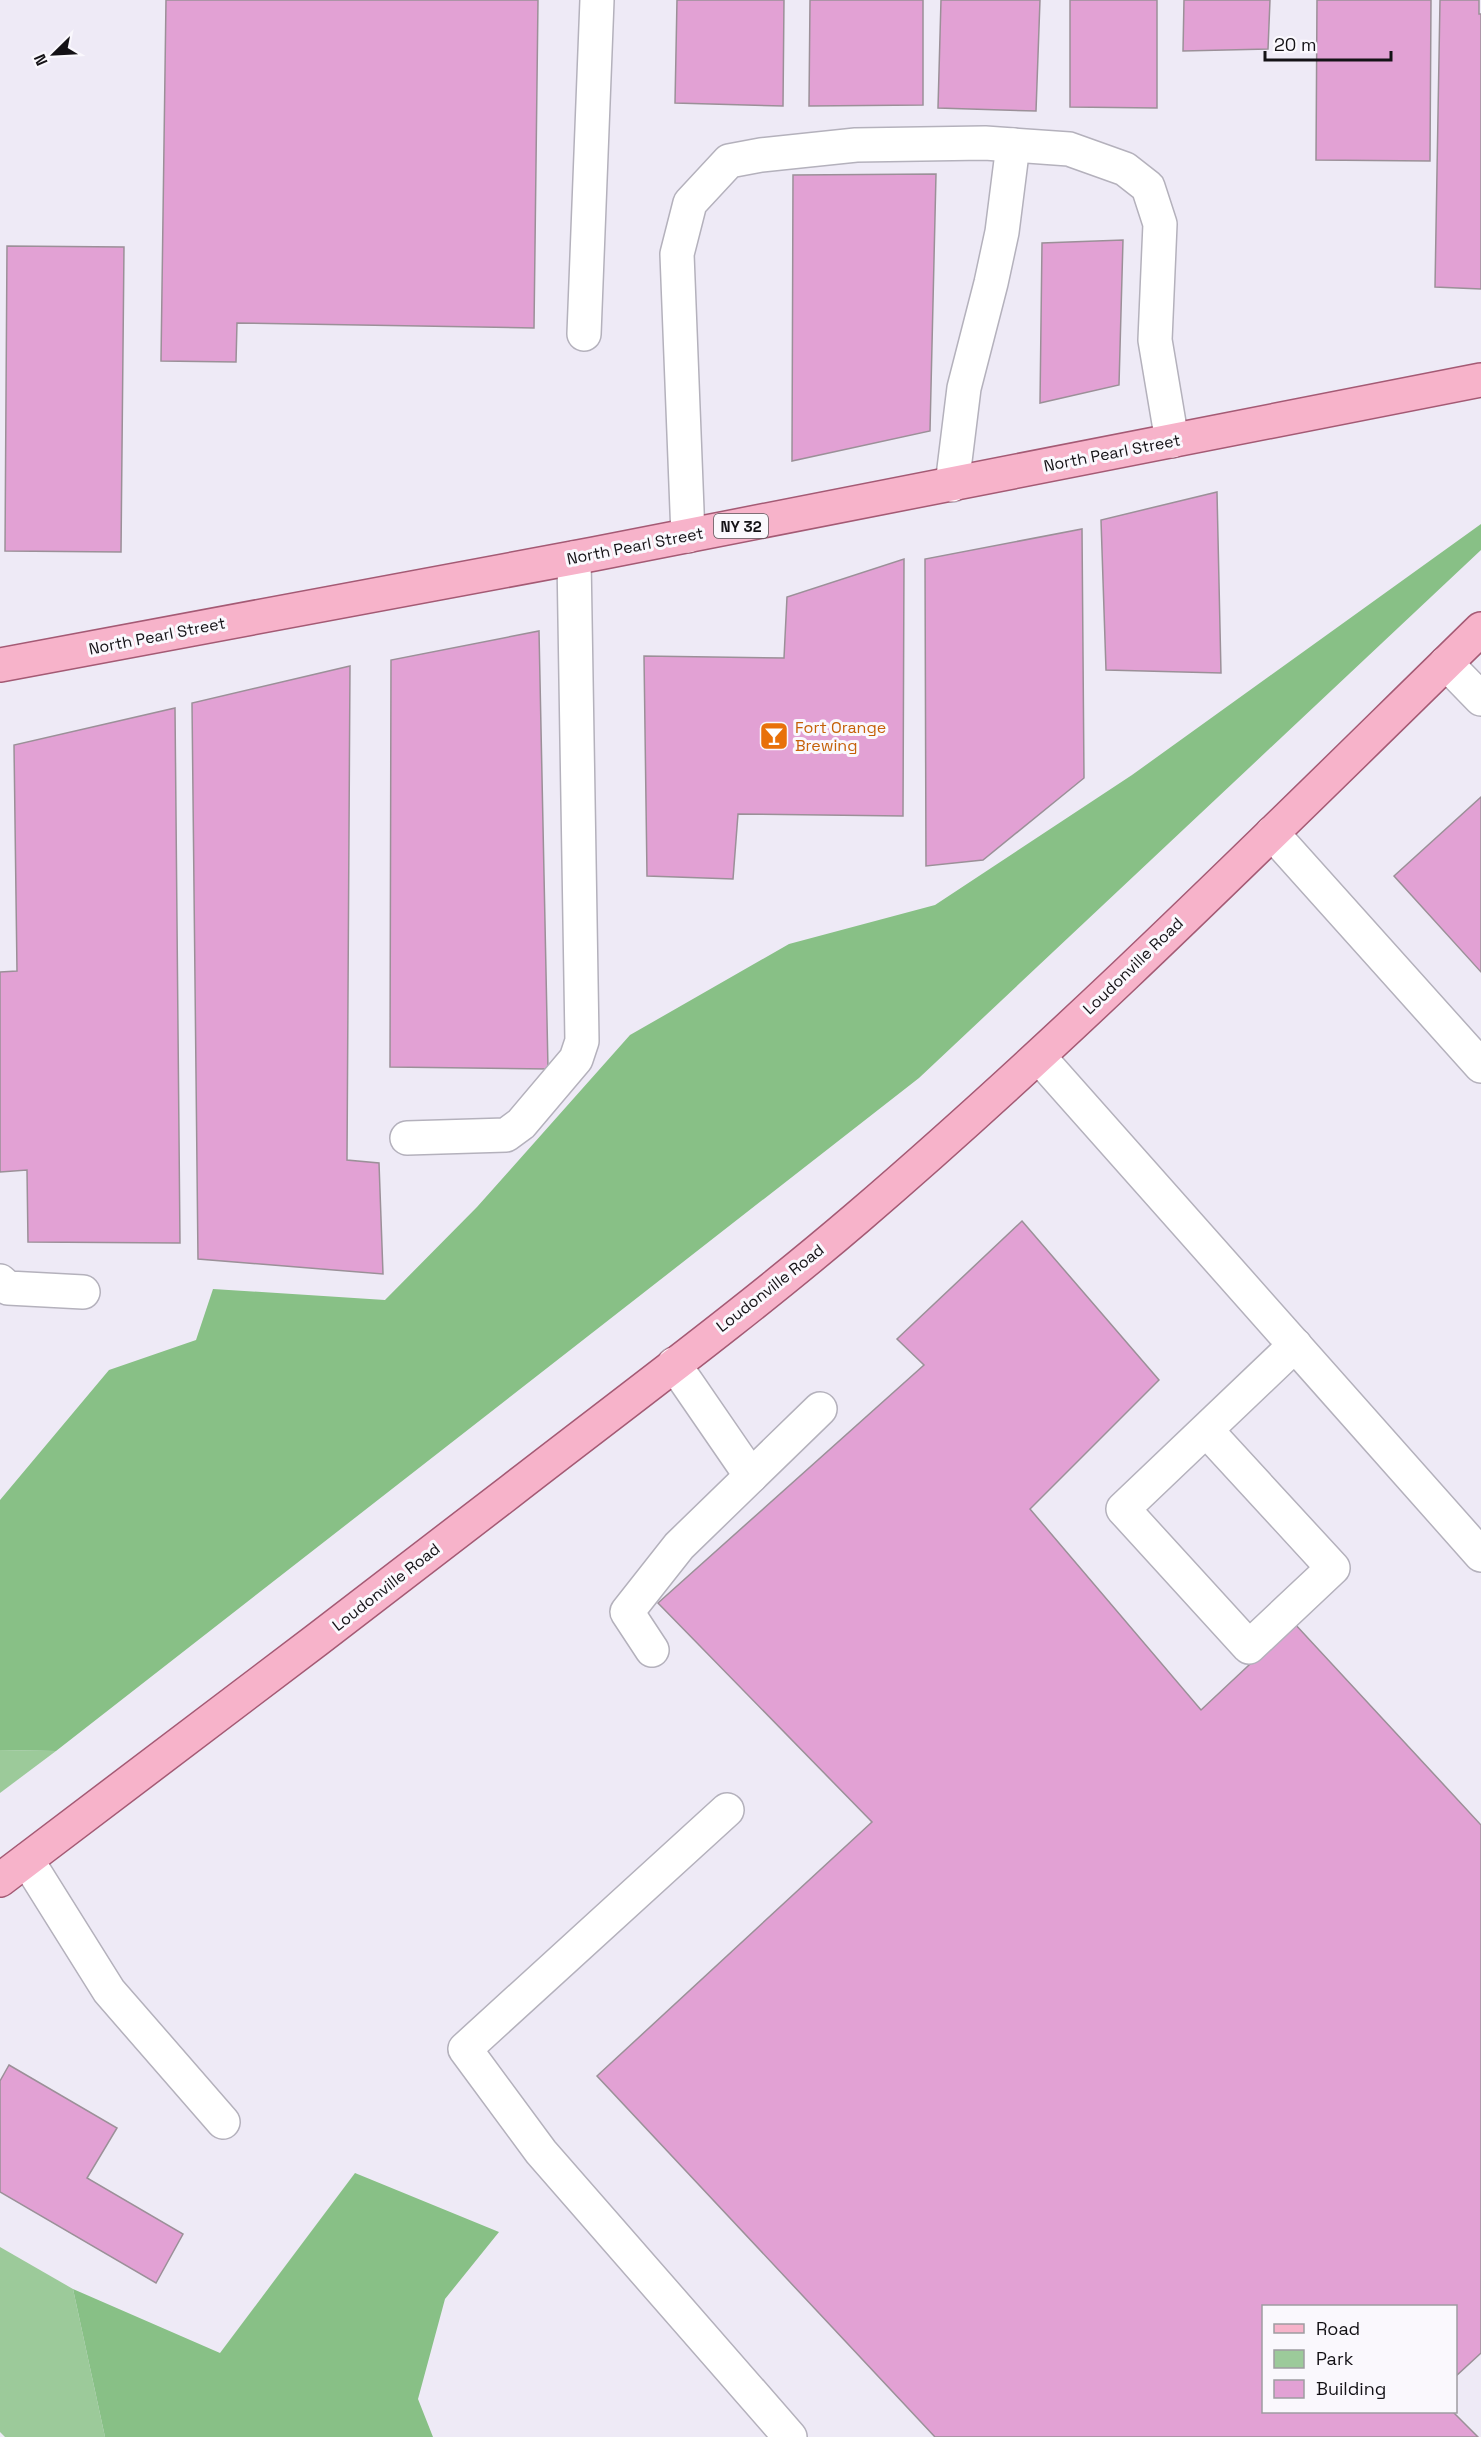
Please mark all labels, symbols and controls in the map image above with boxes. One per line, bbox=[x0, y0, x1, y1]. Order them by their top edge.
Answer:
north arrow bbox=[24, 24, 84, 84]
scale bar bbox=[1265, 24, 1391, 62]
text: 20 m bbox=[1274, 33, 1317, 56]
text: N bbox=[29, 51, 53, 69]
street label: North Pearl Street bbox=[1042, 429, 1182, 477]
road number: NY 32 bbox=[714, 514, 768, 538]
street label: North Pearl Street bbox=[565, 522, 705, 570]
street label: North Pearl Street bbox=[87, 612, 227, 660]
place label: Fort Orange Brewing bbox=[795, 717, 886, 756]
bar icon: Fort Orange Brewing bbox=[758, 720, 790, 752]
street label: Loudonville Road bbox=[1078, 913, 1188, 1019]
street label: Loudonville Road bbox=[712, 1239, 828, 1337]
street label: Loudonville Road bbox=[328, 1538, 444, 1636]
legend bbox=[1262, 2305, 1457, 2413]
text: Road bbox=[1316, 2317, 1360, 2340]
text: Park bbox=[1316, 2347, 1354, 2370]
text: Building bbox=[1316, 2377, 1386, 2400]

